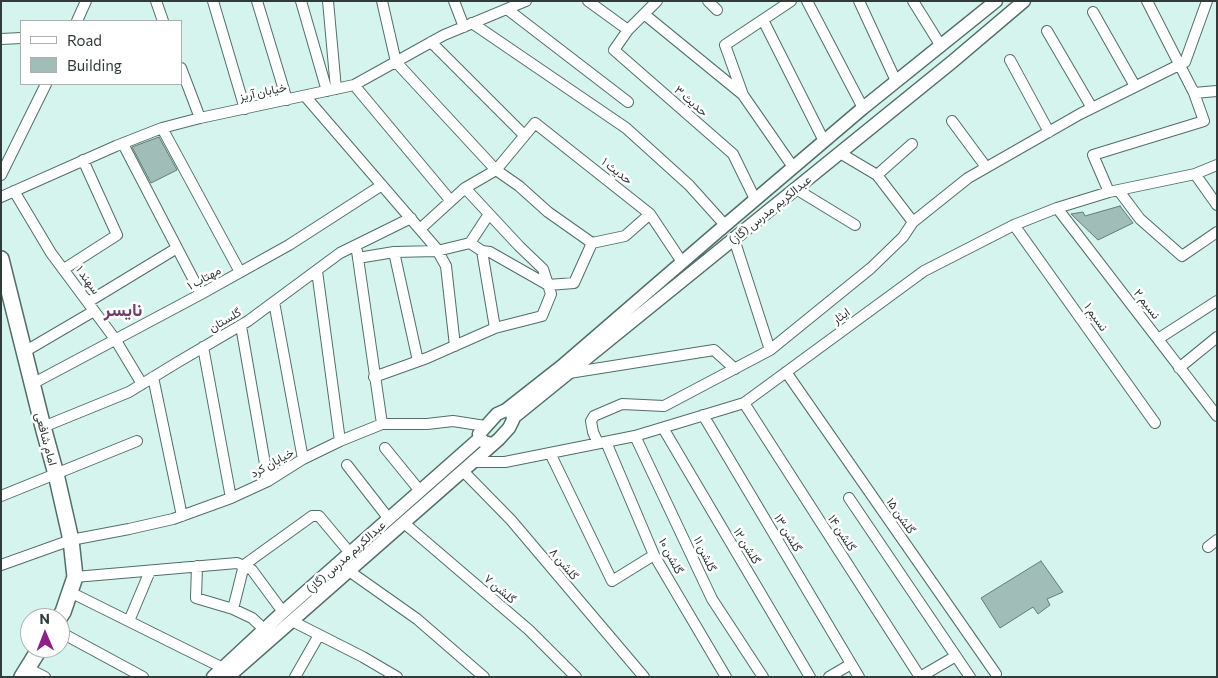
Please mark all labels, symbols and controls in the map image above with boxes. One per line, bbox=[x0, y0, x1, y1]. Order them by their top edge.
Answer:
legend bbox=[20, 20, 182, 85]
text: Road bbox=[67, 31, 102, 49]
text: Building bbox=[67, 56, 122, 74]
street label: خیابان آریز bbox=[238, 80, 288, 104]
street label: حدیث ۳ bbox=[671, 83, 711, 119]
street label: حدیث ۱ bbox=[599, 155, 635, 187]
street label: عبدالکریم مدرس (گاز) bbox=[726, 172, 814, 248]
street label: سهند ۱ bbox=[73, 263, 103, 297]
street label: مهتاب ۱ bbox=[185, 263, 223, 293]
street label: نسیم ۲ bbox=[1131, 286, 1163, 322]
district label: نایسر bbox=[104, 299, 142, 321]
street label: نسیم ۱ bbox=[1081, 300, 1111, 334]
street label: گلستان bbox=[206, 305, 244, 335]
street label: ایثار bbox=[829, 305, 853, 327]
street label: امام شافعی bbox=[32, 411, 60, 467]
street label: خیابان کرد bbox=[248, 445, 296, 481]
street label: گلشن ۱۵ bbox=[883, 495, 919, 537]
street label: گلشن ۱۳ bbox=[771, 511, 805, 555]
street label: گلشن ۱۴ bbox=[825, 512, 859, 554]
street label: عبدالکریم مدرس (گاز) bbox=[303, 518, 389, 596]
street label: گلشن ۱۲ bbox=[731, 525, 763, 567]
street label: گلشن ۱۱ bbox=[691, 534, 719, 574]
street label: گلشن ۱۰ bbox=[656, 536, 686, 576]
street label: گلشن ۸ bbox=[546, 545, 582, 583]
street label: گلشن ۷ bbox=[481, 571, 519, 607]
north arrow bbox=[20, 608, 70, 658]
text: N bbox=[39, 610, 50, 627]

